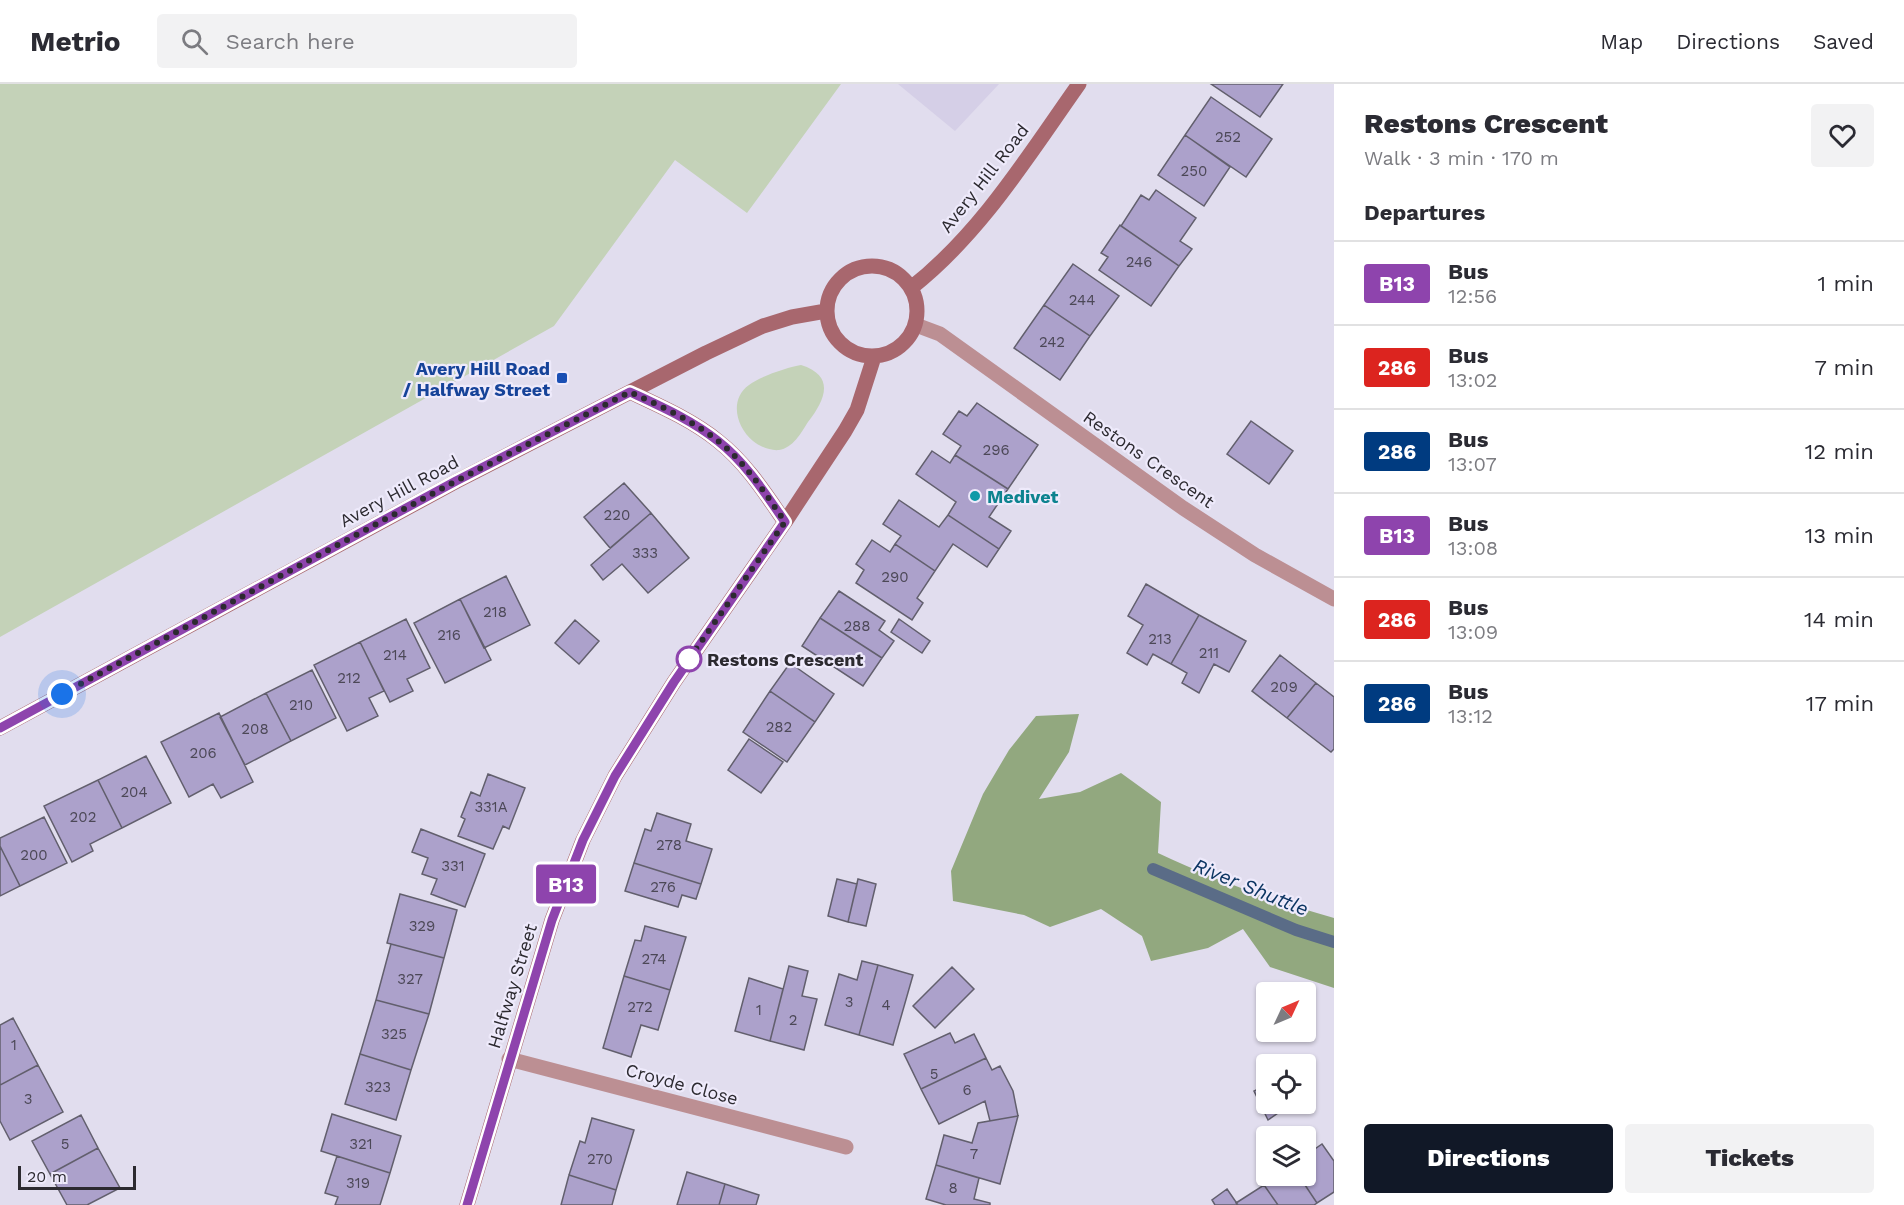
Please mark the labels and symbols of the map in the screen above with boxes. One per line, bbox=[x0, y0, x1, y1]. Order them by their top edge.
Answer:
street label: Avery Hill Road bbox=[935, 120, 1033, 236]
house number: 252 bbox=[1215, 128, 1241, 146]
house number: 250 bbox=[1181, 162, 1207, 180]
house number: 246 bbox=[1126, 253, 1152, 271]
house number: 244 bbox=[1069, 291, 1095, 309]
house number: 242 bbox=[1039, 333, 1065, 351]
place label: Avery Hill Road / Halfway Street bbox=[403, 358, 550, 400]
marker: Avery Hill Road / Halfway Street bbox=[555, 371, 569, 385]
street label: Restons Crescent bbox=[1080, 406, 1219, 512]
house number: 296 bbox=[982, 441, 1010, 459]
street label: Avery Hill Road bbox=[336, 451, 462, 531]
place label: Medivet bbox=[987, 486, 1059, 507]
marker: Medivet bbox=[968, 489, 982, 503]
house number: 220 bbox=[604, 506, 630, 524]
house number: 333 bbox=[632, 544, 658, 562]
house number: 290 bbox=[881, 568, 909, 586]
house number: 218 bbox=[483, 603, 507, 621]
house number: 288 bbox=[843, 617, 871, 635]
house number: 216 bbox=[437, 626, 461, 644]
house number: 213 bbox=[1148, 630, 1172, 648]
house number: 211 bbox=[1199, 644, 1219, 662]
house number: 214 bbox=[383, 646, 407, 664]
marker: Restons Crescent bbox=[676, 646, 702, 672]
place label: Restons Crescent bbox=[707, 649, 863, 670]
house number: 212 bbox=[337, 669, 361, 687]
house number: 209 bbox=[1270, 678, 1298, 696]
your location bbox=[47, 679, 77, 709]
house number: 210 bbox=[289, 696, 313, 714]
house number: 282 bbox=[766, 718, 792, 736]
house number: 208 bbox=[241, 720, 269, 738]
house number: 206 bbox=[189, 744, 217, 762]
house number: 204 bbox=[120, 783, 148, 801]
house number: 331A bbox=[474, 798, 508, 816]
house number: 202 bbox=[70, 808, 96, 826]
house number: 278 bbox=[656, 836, 682, 854]
house number: 200 bbox=[20, 846, 48, 864]
water label: River Shuttle bbox=[1190, 853, 1312, 921]
house number: 331 bbox=[441, 857, 465, 875]
line badge: B13 bbox=[532, 864, 600, 904]
house number: 276 bbox=[650, 878, 676, 896]
house number: 329 bbox=[409, 917, 435, 935]
street label: Halfway Street bbox=[483, 921, 541, 1051]
house number: 274 bbox=[641, 950, 667, 968]
house number: 327 bbox=[397, 970, 423, 988]
north arrow bbox=[1256, 982, 1316, 1042]
house number: 3 bbox=[845, 993, 853, 1011]
house number: 4 bbox=[881, 996, 891, 1014]
house number: 272 bbox=[627, 998, 653, 1016]
house number: 1 bbox=[756, 1001, 762, 1019]
house number: 2 bbox=[789, 1011, 797, 1029]
house number: 325 bbox=[381, 1025, 407, 1043]
house number: 1 bbox=[11, 1036, 17, 1054]
street label: Croyde Close bbox=[623, 1059, 741, 1109]
house number: 5 bbox=[930, 1065, 938, 1083]
house number: 323 bbox=[365, 1078, 391, 1096]
house number: 6 bbox=[962, 1081, 972, 1099]
house number: 3 bbox=[24, 1090, 32, 1108]
house number: 5 bbox=[61, 1135, 69, 1153]
house number: 321 bbox=[349, 1135, 373, 1153]
house number: 7 bbox=[970, 1145, 978, 1163]
house number: 270 bbox=[587, 1150, 613, 1168]
scale bar bbox=[18, 1163, 136, 1190]
house number: 319 bbox=[346, 1174, 370, 1192]
house number: 8 bbox=[948, 1179, 958, 1197]

